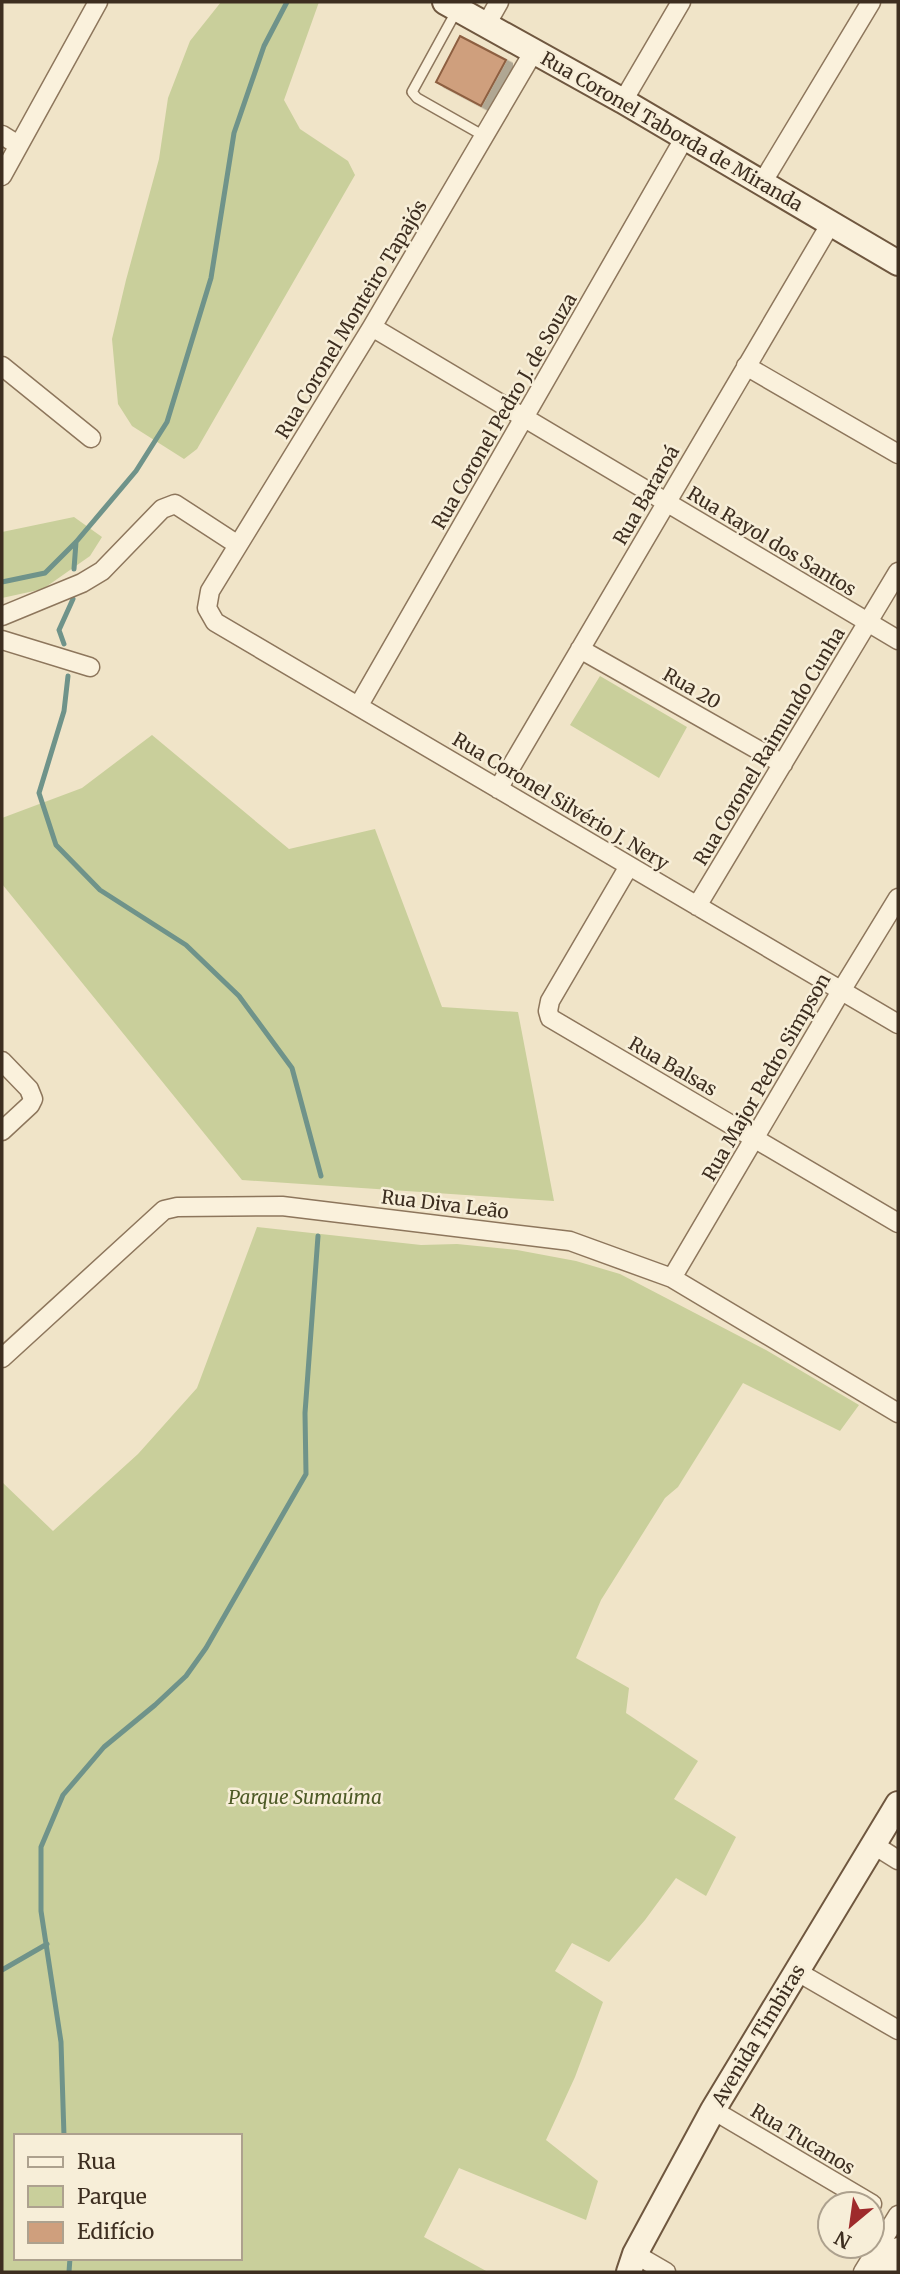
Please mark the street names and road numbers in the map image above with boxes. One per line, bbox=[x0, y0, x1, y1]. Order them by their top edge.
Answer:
street label: Rua Coronel Taborda de Miranda bbox=[537, 46, 807, 216]
street label: Rua Coronel Monteiro Tapajós bbox=[270, 195, 432, 443]
street label: Rua Coronel Pedro J. de Souza bbox=[426, 289, 582, 533]
street label: Rua Bararoá bbox=[608, 441, 684, 549]
street label: Rua Rayol dos Santos bbox=[683, 481, 861, 601]
street label: Rua Coronel Raimundo Cunha bbox=[688, 623, 850, 869]
street label: Rua 20 bbox=[659, 662, 725, 714]
street label: Rua Coronel Silvério J. Nery bbox=[449, 727, 673, 875]
street label: Rua Major Pedro Simpson bbox=[697, 969, 836, 1185]
street label: Rua Balsas bbox=[624, 1031, 722, 1101]
street label: Rua Diva Leão bbox=[380, 1184, 510, 1224]
street label: Avenida Timbiras bbox=[706, 1960, 810, 2111]
street label: Rua Tucanos bbox=[747, 2099, 859, 2179]

